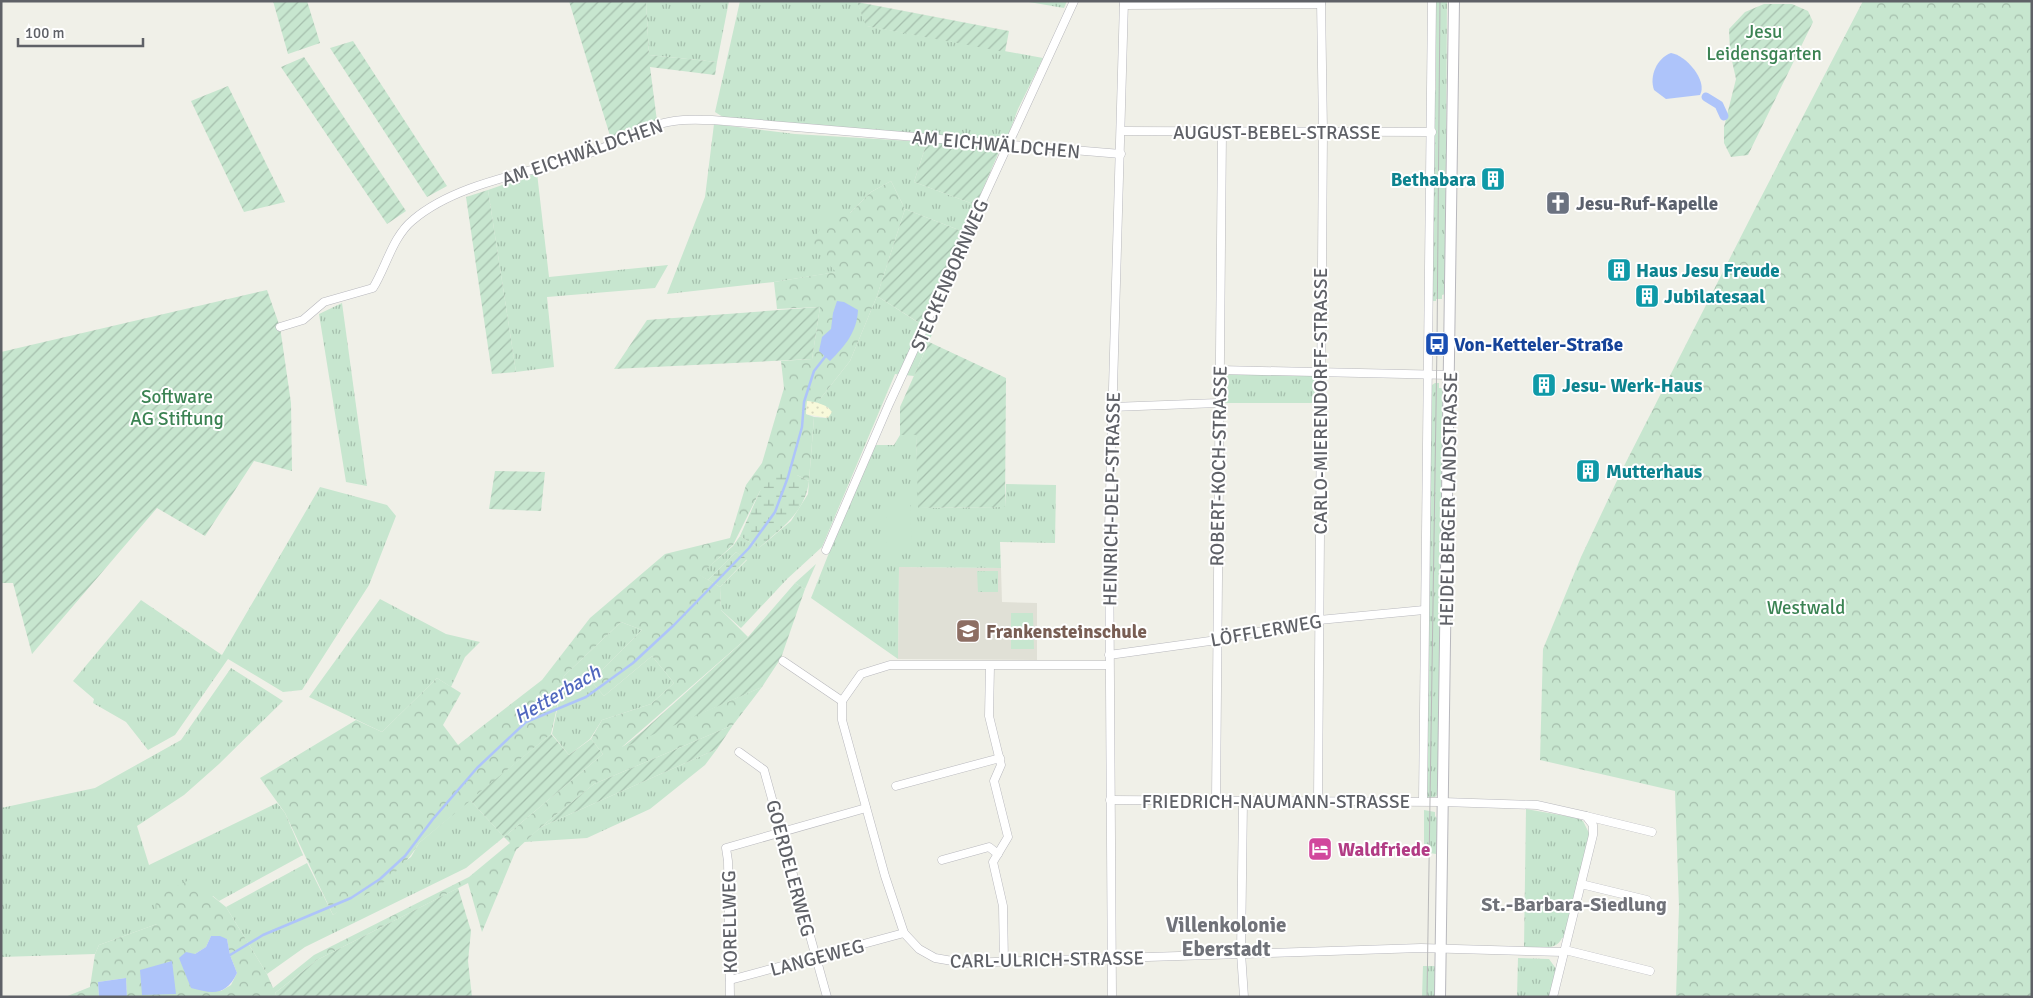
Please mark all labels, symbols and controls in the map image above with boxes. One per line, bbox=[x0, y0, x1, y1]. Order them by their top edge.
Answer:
scale bar bbox=[18, 15, 142, 47]
park label: Jesu Leidensgarten bbox=[1706, 20, 1822, 66]
text: 100 m bbox=[25, 24, 65, 42]
street label: AM EICHWÄLDCHEN bbox=[499, 114, 666, 192]
street label: AUGUST-BEBEL-STRASSE bbox=[1173, 121, 1381, 145]
street label: AM EICHWÄLDCHEN bbox=[911, 126, 1081, 164]
building icon: Bethabara bbox=[1480, 166, 1506, 192]
place label: Bethabara bbox=[1391, 168, 1476, 192]
church icon: Jesu-Ruf-Kapelle bbox=[1545, 190, 1571, 216]
place label: Jesu-Ruf-Kapelle bbox=[1576, 192, 1718, 216]
street label: STECKENBORNWEG bbox=[906, 196, 994, 355]
building icon: Haus Jesu Freude bbox=[1606, 257, 1632, 283]
place label: Haus Jesu Freude bbox=[1636, 259, 1780, 283]
street label: CARLO-MIERENDORFF-STRASSE bbox=[1309, 268, 1333, 534]
building icon: Jubilatesaal bbox=[1634, 283, 1660, 309]
place label: Jubilatesaal bbox=[1664, 285, 1765, 309]
bus stop icon: Von-Ketteler-Straße bbox=[1424, 331, 1450, 357]
place label: Von-Ketteler-Straße bbox=[1454, 333, 1623, 357]
street label: ROBERT-KOCH-STRASSE bbox=[1205, 365, 1233, 567]
street label: HEIDELBERGER LANDSTRASSE bbox=[1435, 371, 1463, 627]
building icon: Jesu- Werk-Haus bbox=[1531, 372, 1557, 398]
place label: Jesu- Werk-Haus bbox=[1562, 374, 1702, 398]
park label: Software AG Stiftung bbox=[130, 385, 224, 431]
street label: HEINRICH-DELP-STRASSE bbox=[1098, 392, 1126, 606]
building icon: Mutterhaus bbox=[1575, 458, 1601, 484]
place label: Mutterhaus bbox=[1606, 460, 1702, 484]
park label: Westwald bbox=[1767, 596, 1845, 620]
street label: LÖFFLERWEG bbox=[1209, 609, 1324, 653]
school or university icon: Frankensteinschule bbox=[955, 618, 981, 644]
place label: Frankensteinschule bbox=[986, 620, 1147, 644]
water label: Hetterbach bbox=[510, 659, 606, 729]
street label: FRIEDRICH-NAUMANN-STRASSE bbox=[1142, 790, 1410, 814]
street label: GOERDELERWEG bbox=[760, 797, 820, 939]
hotel icon: Waldfriede bbox=[1307, 836, 1333, 862]
place label: Waldfriede bbox=[1338, 838, 1430, 862]
street label: KORELLWEG bbox=[717, 870, 743, 974]
district label: St.-Barbara-Siedlung bbox=[1481, 892, 1667, 917]
district label: Villenkolonie Eberstadt bbox=[1166, 912, 1286, 962]
street label: LANGEWEG bbox=[768, 934, 867, 982]
street label: CARL-ULRICH-STRASSE bbox=[950, 946, 1144, 974]

